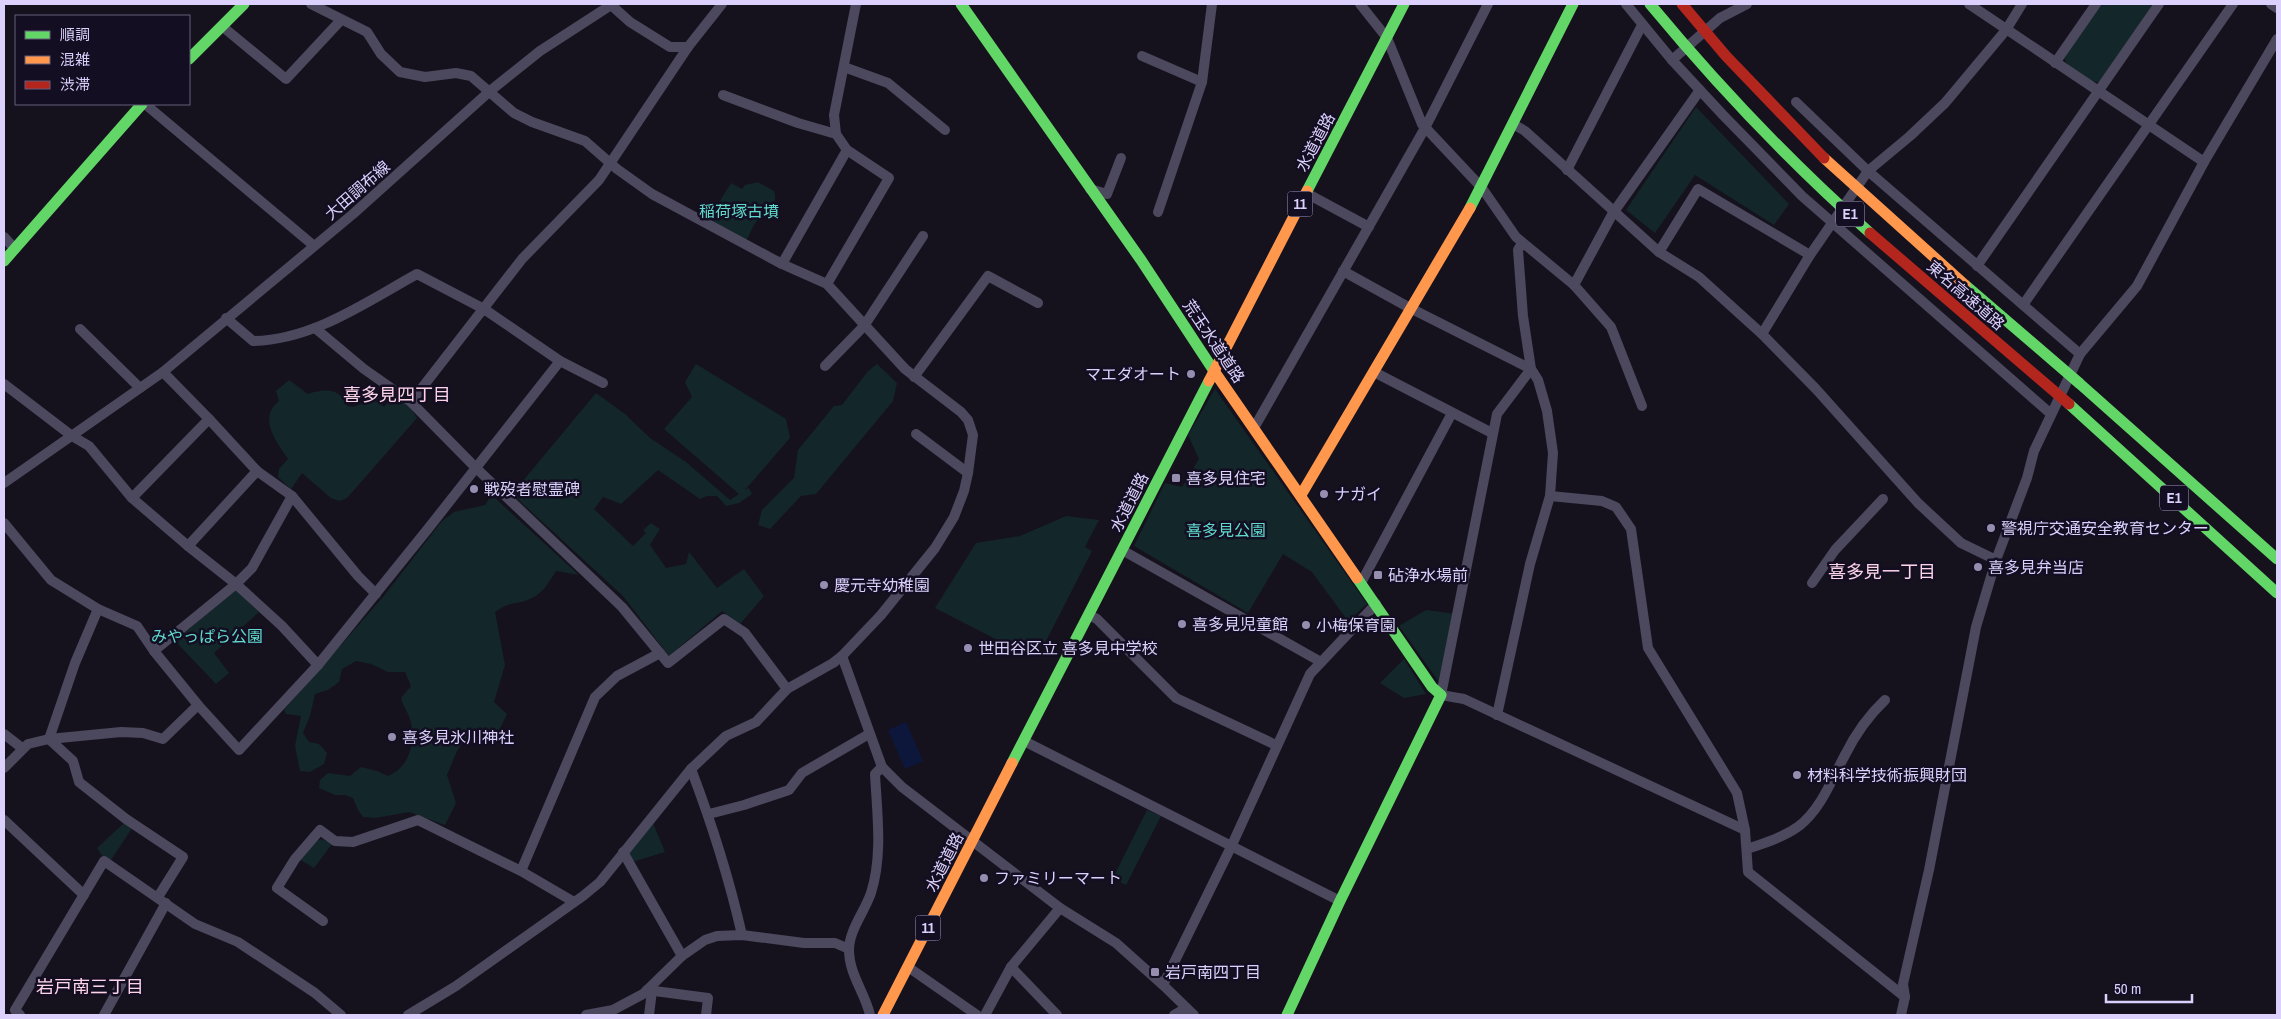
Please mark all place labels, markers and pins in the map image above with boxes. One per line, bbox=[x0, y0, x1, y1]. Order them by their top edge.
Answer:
place label: マエダオート bbox=[1085, 363, 1181, 385]
marker: マエダオート bbox=[1185, 368, 1197, 380]
place label: 喜多見住宅 bbox=[1186, 467, 1266, 489]
marker: 喜多見住宅 bbox=[1170, 472, 1182, 484]
place label: 戦歿者慰霊碑 bbox=[484, 478, 580, 500]
marker: 戦歿者慰霊碑 bbox=[468, 483, 480, 495]
place label: ナガイ bbox=[1334, 483, 1382, 505]
marker: ナガイ bbox=[1318, 488, 1330, 500]
place label: 警視庁交通安全教育センター bbox=[2001, 517, 2209, 539]
marker: 警視庁交通安全教育センター bbox=[1985, 522, 1997, 534]
place label: 喜多見弁当店 bbox=[1988, 556, 2084, 578]
marker: 喜多見弁当店 bbox=[1972, 561, 1984, 573]
place label: 砧浄水場前 bbox=[1388, 564, 1468, 586]
marker: 砧浄水場前 bbox=[1372, 569, 1384, 581]
place label: 慶元寺幼稚園 bbox=[834, 574, 930, 596]
marker: 慶元寺幼稚園 bbox=[818, 579, 830, 591]
place label: 喜多見児童館 bbox=[1192, 613, 1288, 635]
place label: 小梅保育園 bbox=[1316, 614, 1396, 636]
marker: 喜多見児童館 bbox=[1176, 618, 1188, 630]
marker: 小梅保育園 bbox=[1300, 619, 1312, 631]
place label: 世田谷区立 喜多見中学校 bbox=[978, 637, 1158, 659]
marker: 世田谷区立 喜多見中学校 bbox=[962, 642, 974, 654]
place label: 喜多見氷川神社 bbox=[402, 726, 514, 748]
marker: 喜多見氷川神社 bbox=[386, 731, 398, 743]
place label: 材料科学技術振興財団 bbox=[1807, 764, 1967, 786]
marker: 材料科学技術振興財団 bbox=[1791, 769, 1803, 781]
place label: ファミリーマート bbox=[994, 867, 1122, 889]
marker: ファミリーマート bbox=[978, 872, 990, 884]
place label: 岩戸南四丁目 bbox=[1165, 961, 1261, 983]
marker: 岩戸南四丁目 bbox=[1149, 966, 1161, 978]

